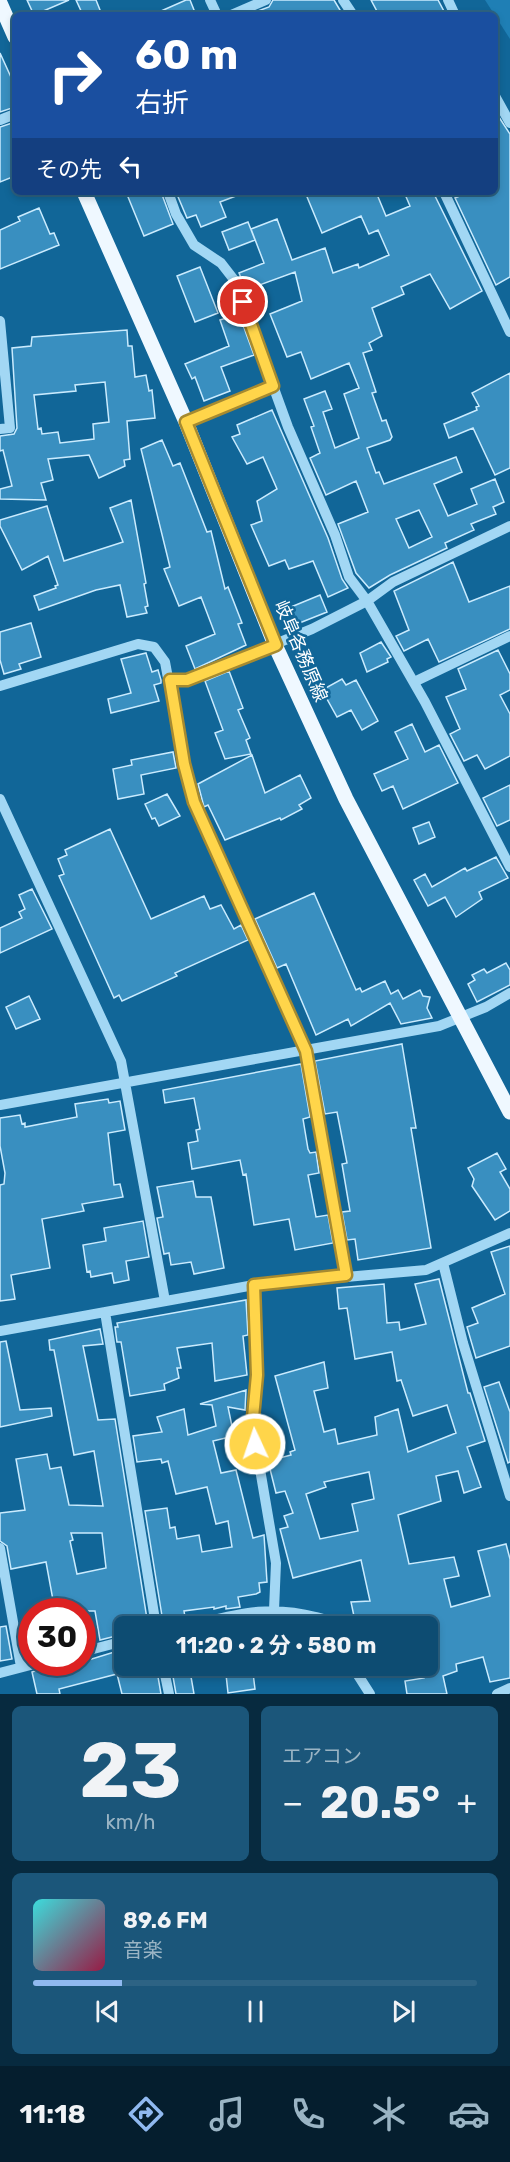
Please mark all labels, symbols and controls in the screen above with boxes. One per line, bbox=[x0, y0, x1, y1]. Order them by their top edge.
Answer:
text: 60 m bbox=[135, 30, 238, 80]
icon: right bbox=[36, 36, 114, 114]
text: 右折 bbox=[135, 87, 189, 119]
icon: left bbox=[114, 150, 147, 183]
text: その先 bbox=[36, 156, 102, 183]
pin bbox=[217, 276, 268, 327]
icon: arrive bbox=[226, 285, 259, 318]
street label: 岐阜各務原線 bbox=[270, 597, 332, 705]
position arrow bbox=[223, 1412, 287, 1476]
speed limit sign: 30 bbox=[18, 1598, 96, 1676]
text: 11:20 · 2 分 · 580 m bbox=[176, 1632, 376, 1659]
text: 23 bbox=[79, 1724, 182, 1817]
text: エアコン bbox=[282, 1744, 362, 1768]
text: 20.5° bbox=[320, 1776, 440, 1829]
text: − bbox=[282, 1783, 303, 1822]
text: + bbox=[456, 1783, 477, 1822]
text: km/h bbox=[106, 1810, 155, 1834]
text: 89.6 FM bbox=[123, 1907, 208, 1934]
text: 音楽 bbox=[123, 1938, 163, 1962]
icon: previous bbox=[91, 1995, 124, 2028]
icon: pause bbox=[239, 1995, 272, 2028]
icon: next bbox=[387, 1995, 420, 2028]
icon: directions bbox=[125, 2093, 167, 2135]
icon: music bbox=[206, 2093, 248, 2135]
icon: phone bbox=[287, 2093, 329, 2135]
icon: climate bbox=[368, 2093, 410, 2135]
icon: car bbox=[448, 2093, 490, 2135]
text: 11:18 bbox=[19, 2098, 86, 2130]

